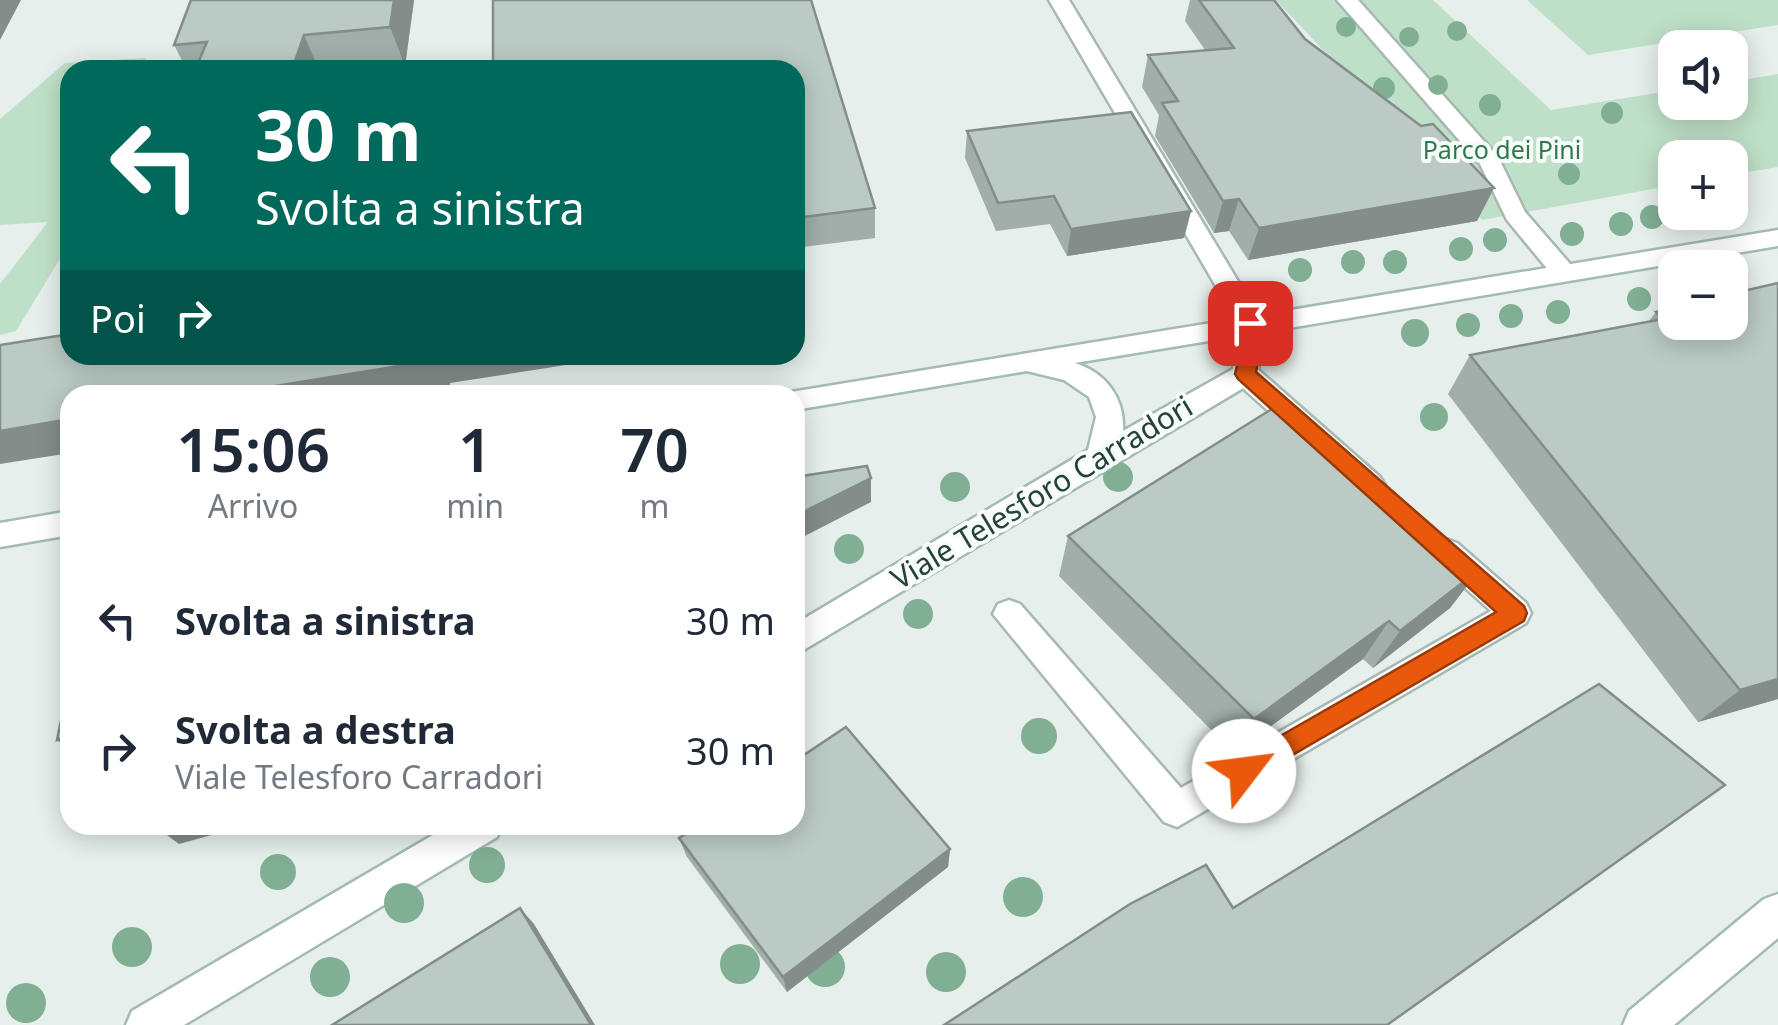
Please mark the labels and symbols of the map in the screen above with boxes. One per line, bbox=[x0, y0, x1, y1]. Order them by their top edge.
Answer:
park label: Parco dei Pini bbox=[1423, 132, 1581, 166]
pin bbox=[1208, 281, 1293, 366]
street label: Viale Telesforo Carradori bbox=[883, 385, 1200, 598]
position arrow bbox=[1192, 719, 1296, 823]

